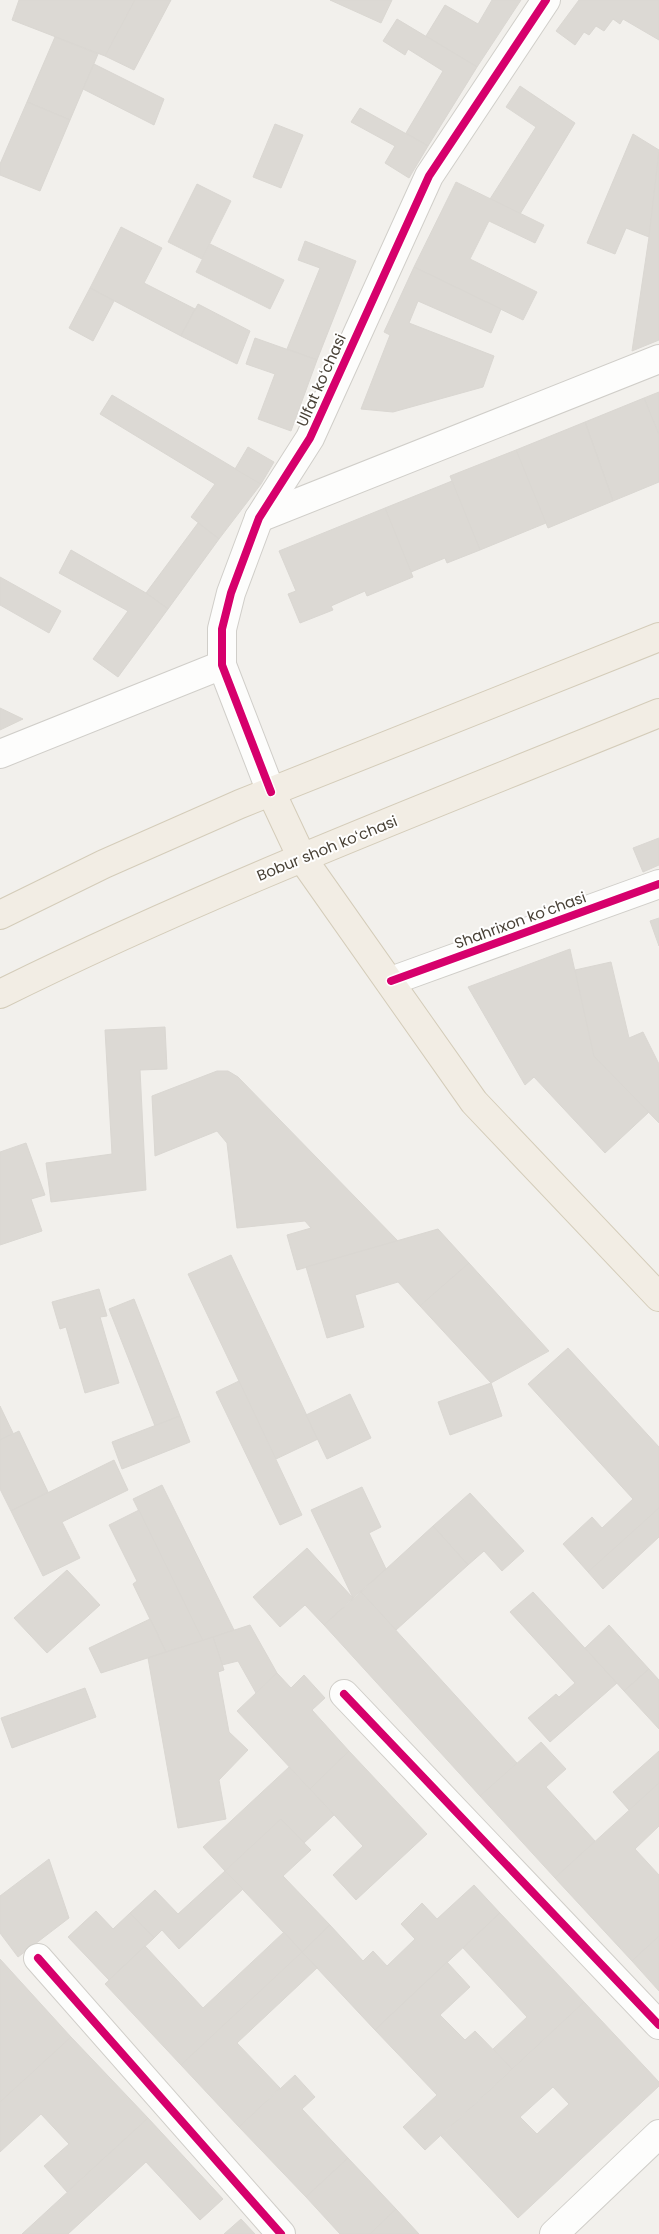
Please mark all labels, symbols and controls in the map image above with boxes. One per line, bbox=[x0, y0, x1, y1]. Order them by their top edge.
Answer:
street label: Ulfat koʻchasi bbox=[291, 330, 351, 430]
street label: Bobur shoh koʻchasi bbox=[254, 810, 400, 886]
street label: Shahrixon koʻchasi bbox=[451, 886, 589, 954]

